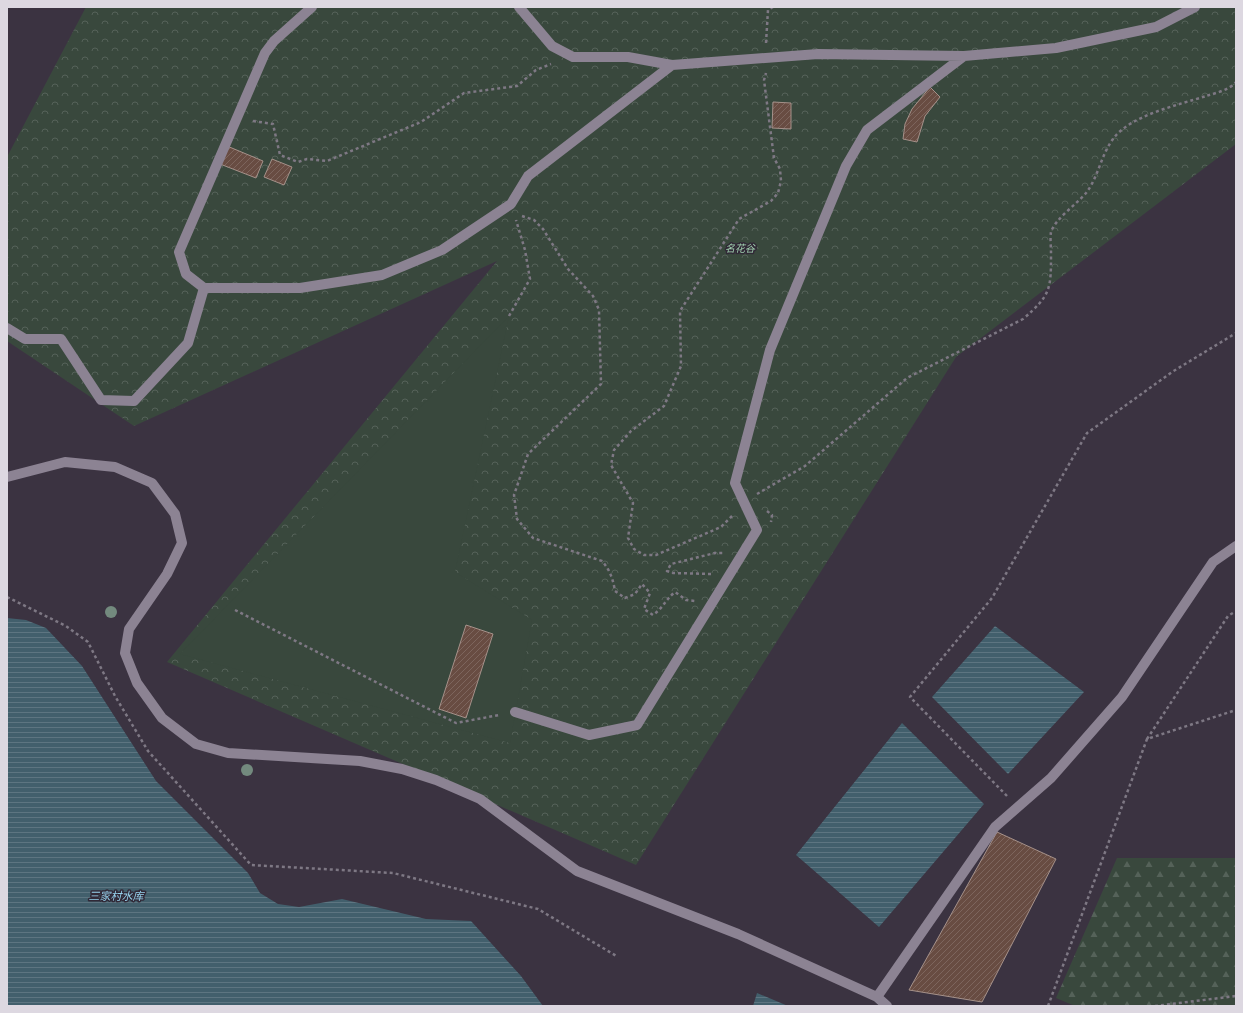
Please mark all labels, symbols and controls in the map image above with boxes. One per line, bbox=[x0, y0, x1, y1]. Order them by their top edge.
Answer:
park label: 名花谷 bbox=[725, 242, 756, 255]
water label: 三家村水库 bbox=[89, 889, 145, 903]

